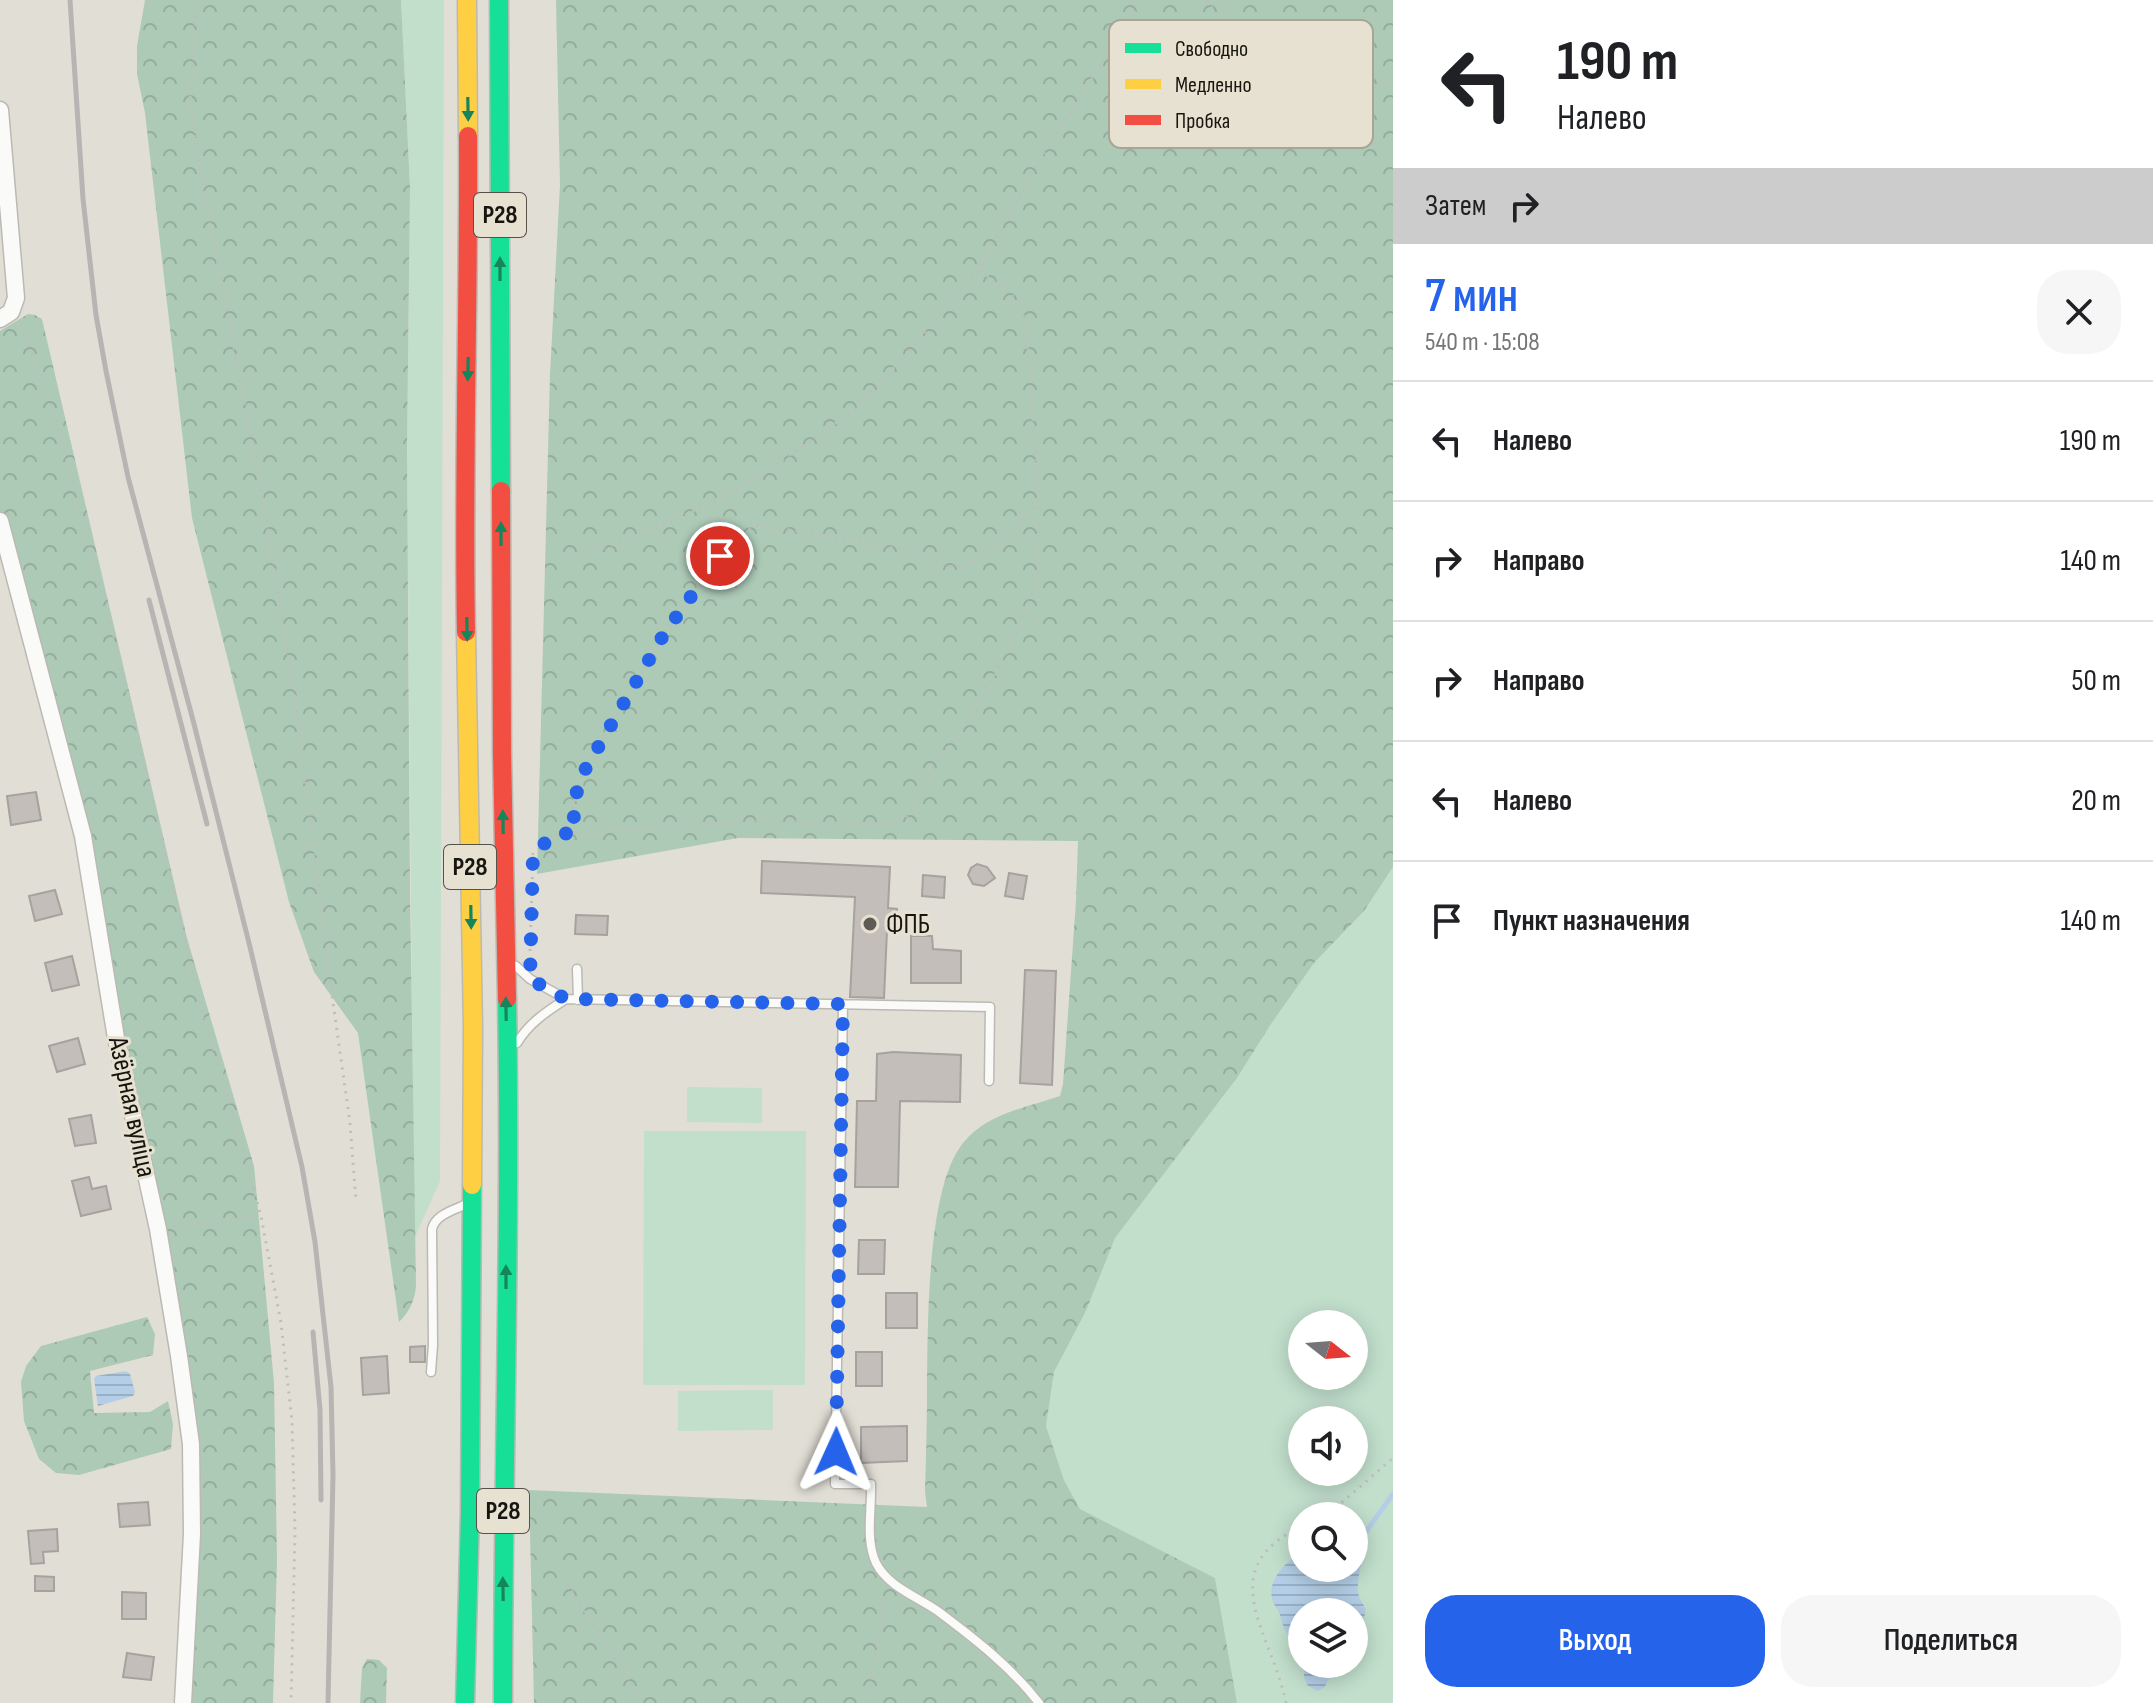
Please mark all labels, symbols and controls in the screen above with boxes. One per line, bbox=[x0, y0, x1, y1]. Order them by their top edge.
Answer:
legend bbox=[1109, 20, 1373, 148]
text: 190 m bbox=[1557, 29, 1678, 96]
icon: left bbox=[1425, 32, 1529, 136]
text: Свободно bbox=[1175, 36, 1248, 63]
text: Медленно bbox=[1175, 72, 1252, 99]
one-way arrow bbox=[462, 97, 474, 122]
text: Налево bbox=[1557, 97, 1647, 140]
text: Пробка bbox=[1175, 108, 1230, 135]
icon: right bbox=[1502, 184, 1546, 228]
text: Затем bbox=[1425, 188, 1486, 224]
road number: Р28 bbox=[474, 193, 526, 237]
one-way arrow bbox=[494, 256, 506, 281]
text: 7 мин bbox=[1425, 268, 1518, 325]
button: close bbox=[2037, 270, 2121, 354]
text: 540 m · 15:08 bbox=[1425, 327, 1540, 358]
one-way arrow bbox=[461, 357, 474, 382]
icon: left bbox=[1425, 419, 1469, 463]
text: Налево bbox=[1493, 423, 1572, 459]
text: 190 m bbox=[2060, 423, 2121, 459]
one-way arrow bbox=[495, 521, 507, 546]
pin bbox=[686, 522, 754, 590]
icon: arrive bbox=[698, 534, 742, 578]
icon: right bbox=[1425, 539, 1469, 583]
text: Направо bbox=[1493, 543, 1585, 579]
text: 140 m bbox=[2061, 543, 2121, 579]
one-way arrow bbox=[460, 617, 473, 642]
icon: right bbox=[1425, 659, 1469, 703]
text: Направо bbox=[1493, 663, 1585, 699]
text: 50 m bbox=[2072, 663, 2121, 699]
icon: left bbox=[1425, 779, 1469, 823]
text: Налево bbox=[1493, 783, 1572, 819]
text: 20 m bbox=[2071, 783, 2121, 819]
one-way arrow bbox=[497, 809, 509, 834]
road number: Р28 bbox=[444, 845, 496, 889]
icon: arrive bbox=[1425, 899, 1469, 943]
text: Пункт назначения bbox=[1493, 903, 1690, 939]
text: 140 m bbox=[2061, 903, 2121, 939]
one-way arrow bbox=[465, 905, 477, 930]
place label: ФПБ bbox=[886, 908, 930, 941]
marker: ФПБ bbox=[861, 915, 879, 933]
one-way arrow bbox=[500, 996, 512, 1021]
street label: Азёрная вуліца bbox=[101, 1033, 163, 1180]
one-way arrow bbox=[500, 1264, 512, 1289]
north arrow bbox=[1288, 1310, 1368, 1390]
map controls bbox=[1288, 1310, 1368, 1678]
button: sound bbox=[1288, 1406, 1368, 1486]
position arrow bbox=[794, 1410, 878, 1494]
road number: Р28 bbox=[477, 1489, 529, 1533]
button: search bbox=[1288, 1502, 1368, 1582]
one-way arrow bbox=[497, 1576, 509, 1601]
button: Выход bbox=[1425, 1595, 1765, 1687]
button: Поделиться bbox=[1781, 1595, 2121, 1687]
button: layers bbox=[1288, 1598, 1368, 1678]

